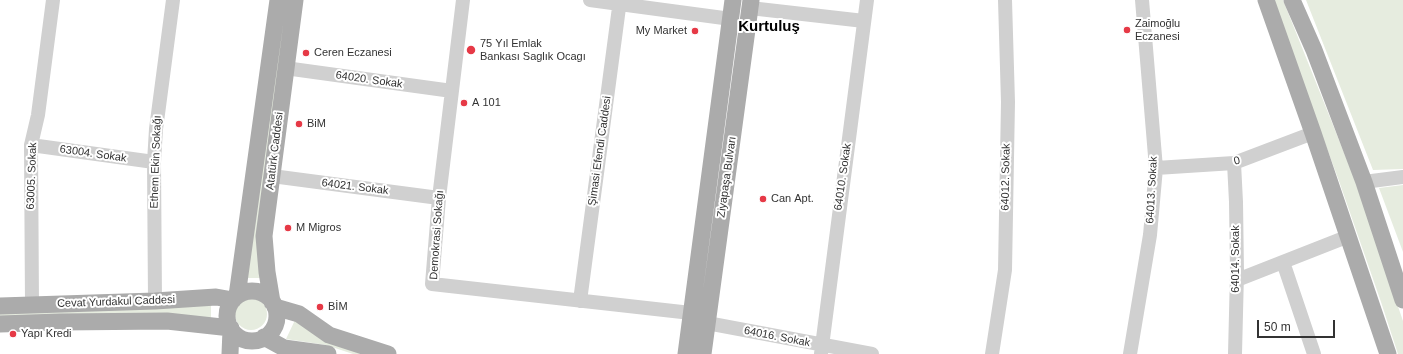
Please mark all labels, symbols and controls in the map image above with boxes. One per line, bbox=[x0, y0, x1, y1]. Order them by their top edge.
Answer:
place label: Zaimoğlu Eczanesi bbox=[1135, 17, 1180, 43]
district label: Kurtuluş bbox=[738, 18, 800, 36]
place label: My Market bbox=[636, 24, 687, 38]
marker: Zaimoğlu Eczanesi bbox=[1122, 25, 1132, 35]
marker: My Market bbox=[690, 26, 700, 36]
place label: 75 Yıl Emlak Bankası Saglık Ocagı bbox=[480, 37, 586, 63]
marker: 75 Yıl Emlak Bankası Saglık Ocagı bbox=[465, 44, 477, 56]
place label: Ceren Eczanesi bbox=[314, 46, 392, 60]
marker: Ceren Eczanesi bbox=[301, 48, 311, 58]
street label: 64020. Sokak bbox=[335, 69, 403, 91]
street label: Şimasi Efendi Caddesi bbox=[586, 95, 614, 207]
place label: A 101 bbox=[472, 96, 501, 110]
marker: A 101 bbox=[459, 98, 469, 108]
street label: Atatürk Caddesi bbox=[264, 111, 286, 191]
street label: Ethem Ekin Sokağı bbox=[148, 115, 164, 209]
place label: BiM bbox=[307, 117, 326, 131]
marker: BiM bbox=[294, 119, 304, 129]
street label: Ziyapaşa Bulvarı bbox=[715, 136, 739, 218]
street label: 63005. Sokak bbox=[24, 142, 40, 210]
street label: 63004. Sokak bbox=[59, 143, 127, 165]
street label: 64010. Sokak bbox=[832, 143, 854, 211]
street label: 64012. Sokak bbox=[999, 143, 1013, 211]
street label: 0 bbox=[1232, 154, 1242, 168]
street label: 64013. Sokak bbox=[1144, 156, 1160, 224]
street label: 64021. Sokak bbox=[321, 176, 389, 198]
street label: Demokrasi Sokağı bbox=[427, 190, 447, 280]
place label: Can Apt. bbox=[771, 192, 814, 206]
marker: Can Apt. bbox=[758, 194, 768, 204]
place label: M Migros bbox=[296, 221, 341, 235]
marker: M Migros bbox=[283, 223, 293, 233]
street label: 64014. Sokak bbox=[1229, 225, 1243, 293]
street label: Cevat Yurdakul Caddesi bbox=[57, 293, 175, 311]
place label: BİM bbox=[328, 300, 348, 314]
marker: BİM bbox=[315, 302, 325, 312]
scale bar bbox=[1259, 312, 1337, 338]
text: 50 m bbox=[1264, 320, 1291, 334]
street label: 64016. Sokak bbox=[743, 324, 811, 350]
place label: Yapı Kredi bbox=[21, 327, 72, 341]
marker: Yapı Kredi bbox=[8, 329, 18, 339]

